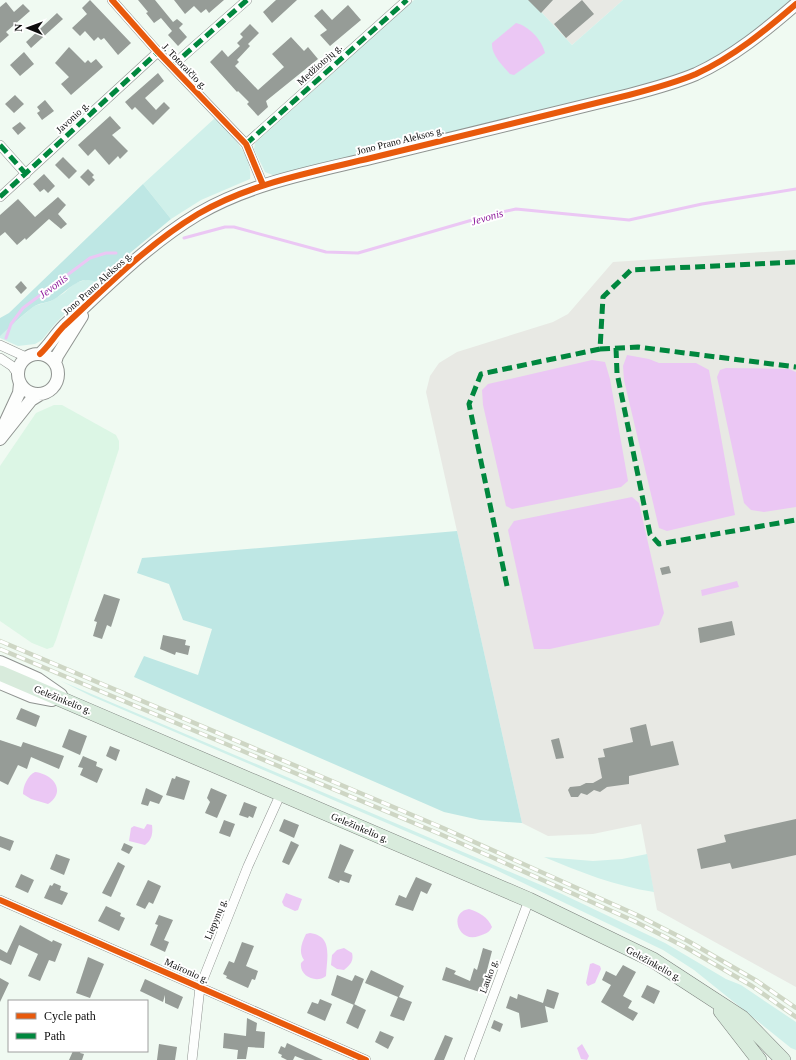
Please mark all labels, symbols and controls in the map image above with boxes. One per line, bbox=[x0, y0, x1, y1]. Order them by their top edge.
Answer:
north arrow bbox=[8, 8, 48, 48]
text: N bbox=[12, 24, 24, 32]
street label: J. Totoraičio g. bbox=[160, 41, 209, 92]
street label: Medžiotojų g. bbox=[295, 42, 344, 87]
street label: Javonio g. bbox=[54, 99, 91, 135]
street label: Jono Prano Aleksos g. bbox=[356, 124, 445, 157]
water label: Jevonis bbox=[469, 207, 505, 227]
street label: Jono Prano Aleksos g. bbox=[61, 250, 134, 317]
water label: Jevonis bbox=[36, 271, 70, 301]
street label: Geležinkelio g. bbox=[32, 683, 93, 716]
street label: Geležinkelio g. bbox=[330, 810, 390, 844]
street label: Liepynų g. bbox=[202, 897, 229, 941]
street label: Geležinkelio g. bbox=[624, 944, 683, 983]
street label: Maironio g. bbox=[163, 956, 211, 985]
street label: Lauko g. bbox=[477, 958, 500, 995]
legend bbox=[8, 1000, 148, 1052]
text: Cycle path bbox=[44, 1009, 96, 1023]
text: Path bbox=[44, 1029, 65, 1043]

